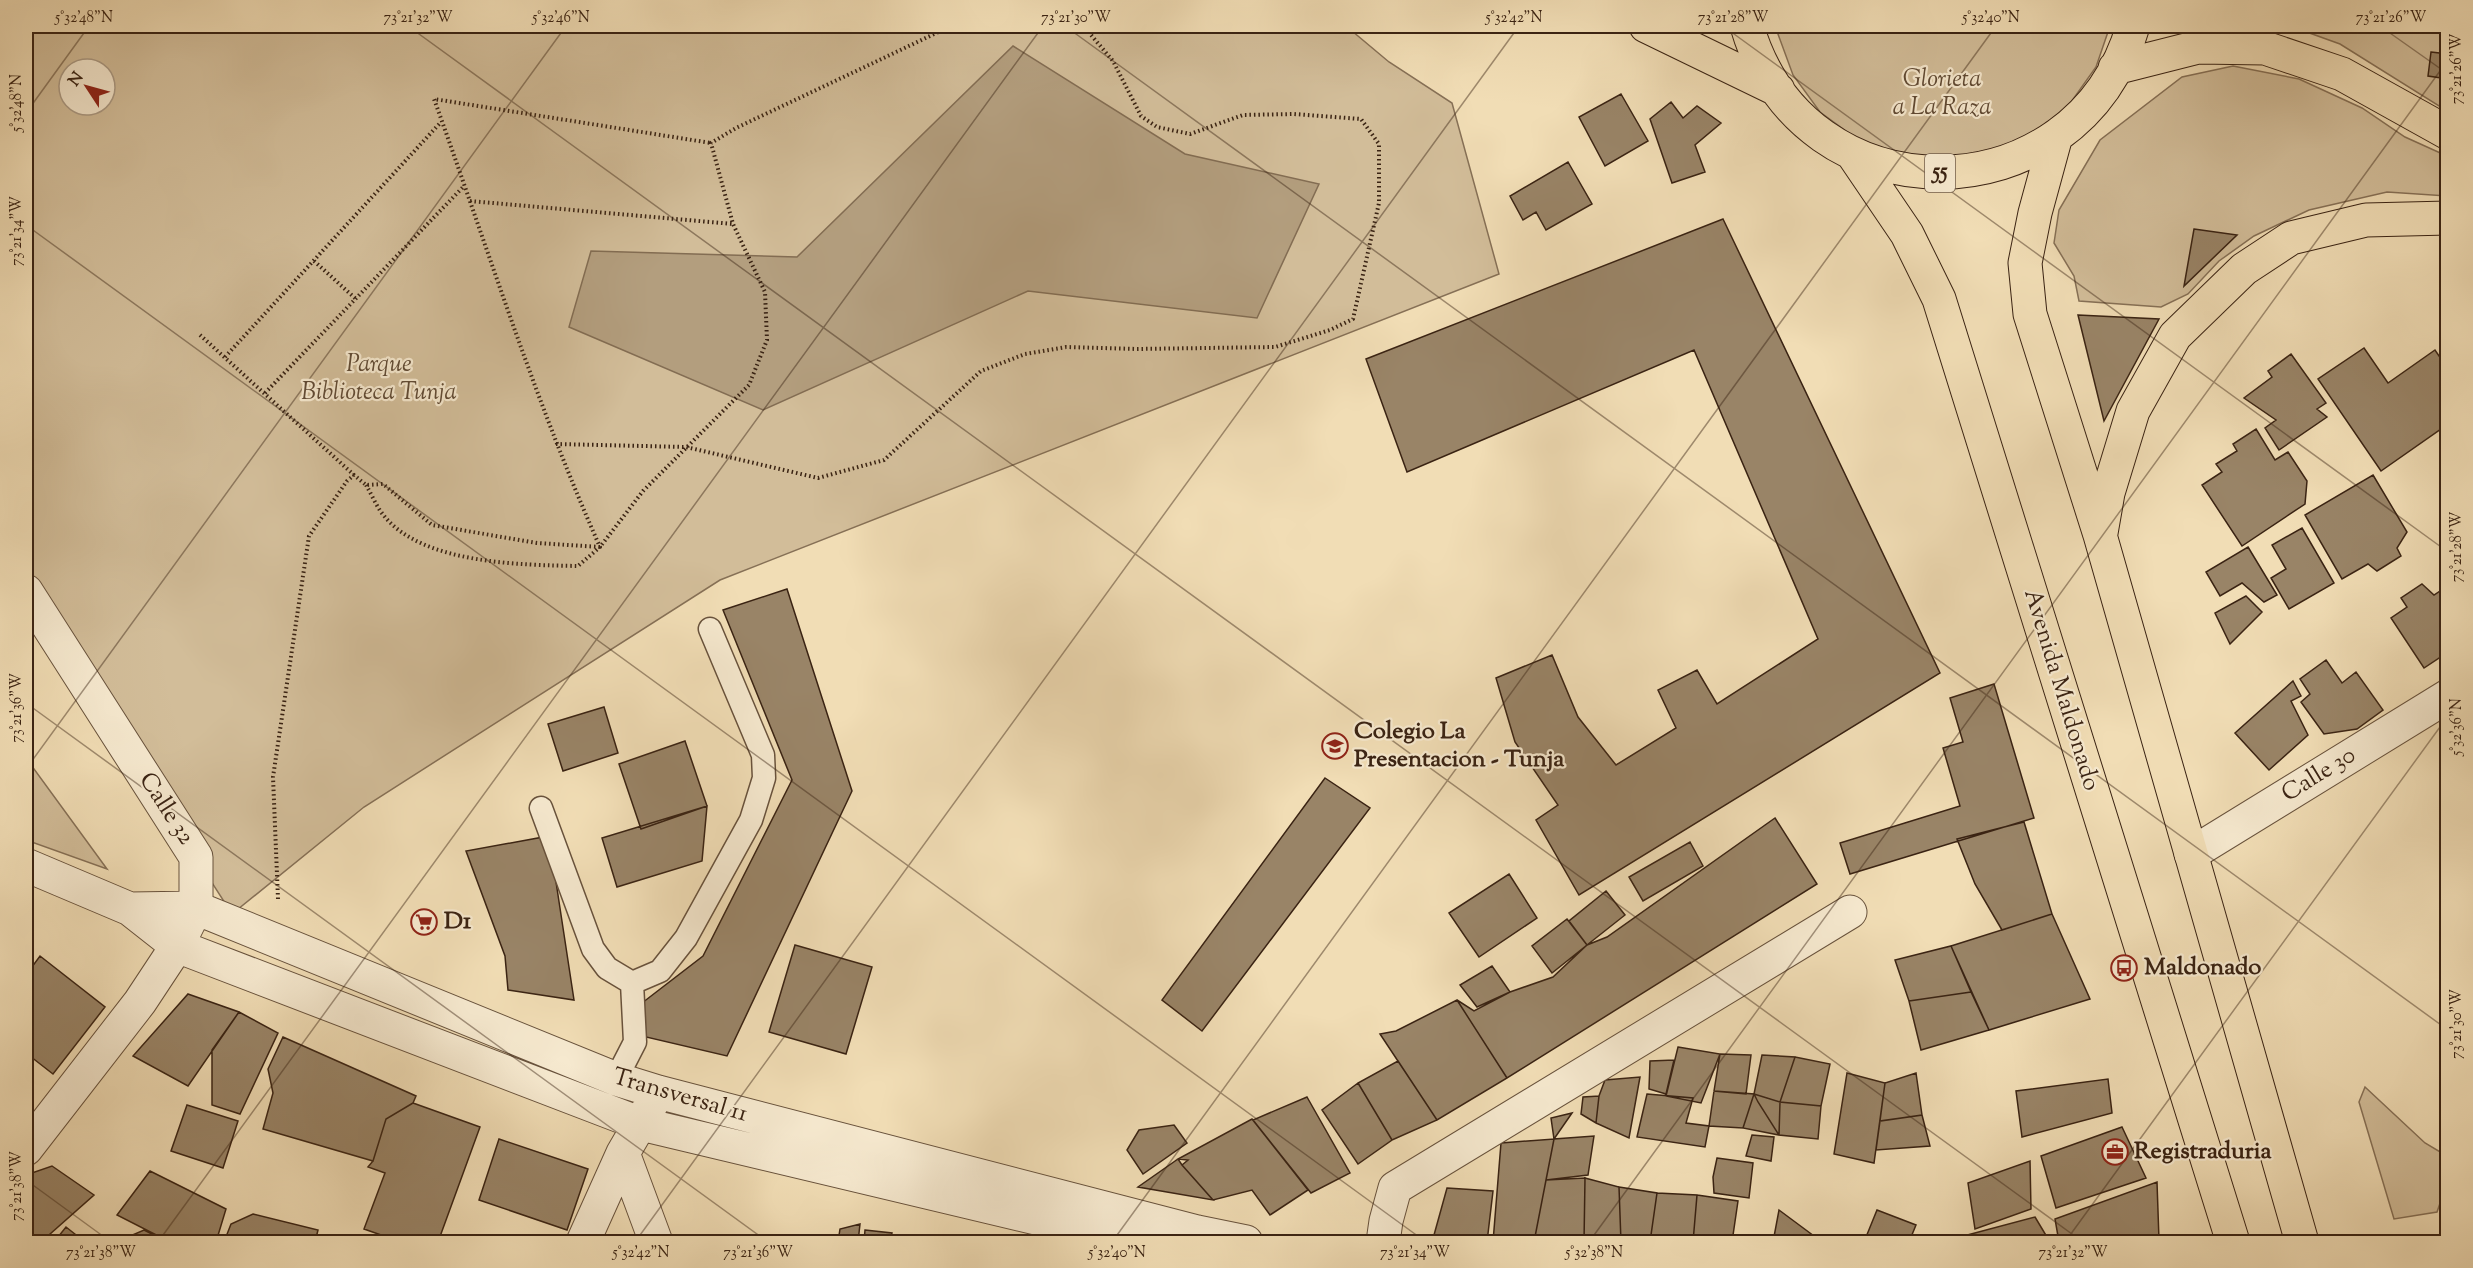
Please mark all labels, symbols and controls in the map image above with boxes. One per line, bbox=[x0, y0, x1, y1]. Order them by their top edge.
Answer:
text: 5°32'48"N bbox=[54, 8, 113, 29]
text: 73°21'32"W bbox=[383, 8, 453, 29]
text: 5°32'46"N bbox=[531, 8, 590, 29]
text: 73°21'30"W bbox=[1041, 8, 1111, 29]
text: 5°32'42"N bbox=[1485, 8, 1543, 29]
text: 73°21'28"W bbox=[1698, 8, 1769, 29]
text: 5°32'40"N bbox=[1961, 8, 2020, 29]
text: 73°21'26"W bbox=[2356, 8, 2427, 29]
text: 73°21'26"W bbox=[2447, 33, 2468, 104]
north arrow bbox=[57, 57, 117, 117]
park label: Glorieta a La Raza bbox=[1893, 63, 1991, 125]
text: N bbox=[64, 68, 90, 92]
text: 5°32'48"N bbox=[7, 74, 28, 133]
road number: 55 bbox=[1925, 154, 1955, 192]
text: 73°21'34"W bbox=[7, 196, 28, 266]
park label: Parque Biblioteca Tunja bbox=[301, 348, 457, 410]
text: 73°21'28"W bbox=[2447, 511, 2468, 582]
street label: Avenida Maldonado bbox=[2014, 585, 2108, 795]
text: 73°21'36"W bbox=[7, 673, 28, 743]
text: 5°32'36"N bbox=[2447, 698, 2468, 757]
place label: Colegio La Presentacion - Tunja bbox=[1354, 715, 1565, 777]
school or university icon: Colegio La Presentacion - Tunja bbox=[1320, 731, 1350, 761]
street label: Calle 30 bbox=[2275, 739, 2363, 811]
street label: Calle 32 bbox=[130, 766, 202, 852]
place label: D1 bbox=[444, 905, 472, 939]
supermarket icon: D1 bbox=[409, 907, 439, 937]
place label: Maldonado bbox=[2144, 951, 2261, 985]
bus stop icon: Maldonado bbox=[2109, 953, 2139, 983]
text: 73°21'30"W bbox=[2447, 989, 2468, 1059]
street label: Transversal 11 bbox=[608, 1060, 752, 1132]
place label: Registraduria bbox=[2134, 1135, 2273, 1169]
office icon: Registraduria bbox=[2100, 1137, 2130, 1167]
text: 73°21'38"W bbox=[7, 1151, 28, 1221]
text: 73°21'38"W bbox=[66, 1243, 136, 1264]
text: 5°32'42"N bbox=[612, 1243, 670, 1264]
text: 73°21'36"W bbox=[723, 1243, 793, 1264]
text: 5°32'40"N bbox=[1087, 1243, 1146, 1264]
text: 73°21'34"W bbox=[1380, 1243, 1450, 1264]
text: 5°32'38"N bbox=[1564, 1243, 1623, 1264]
text: 73°21'32"W bbox=[2038, 1243, 2108, 1264]

